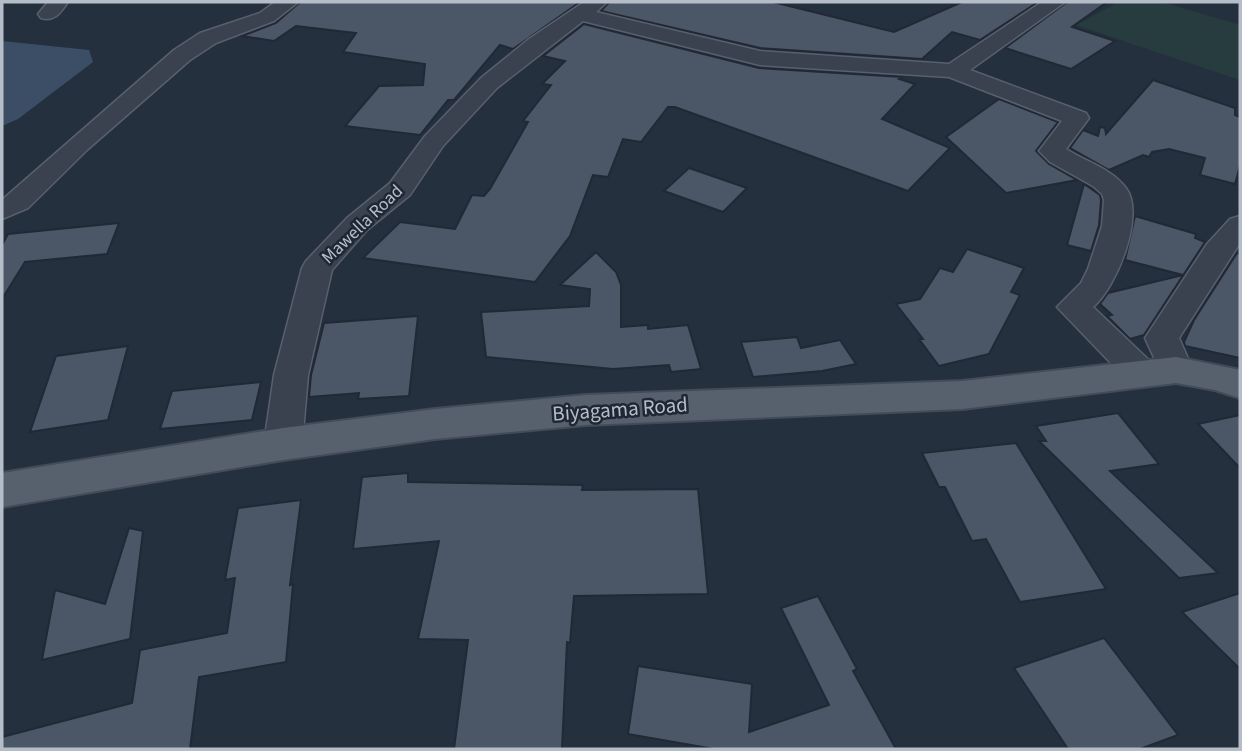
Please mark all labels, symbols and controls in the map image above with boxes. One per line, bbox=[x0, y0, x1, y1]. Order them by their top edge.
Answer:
street label: Mawella Road bbox=[316, 179, 409, 270]
street label: Biyagama Road bbox=[551, 389, 689, 429]

